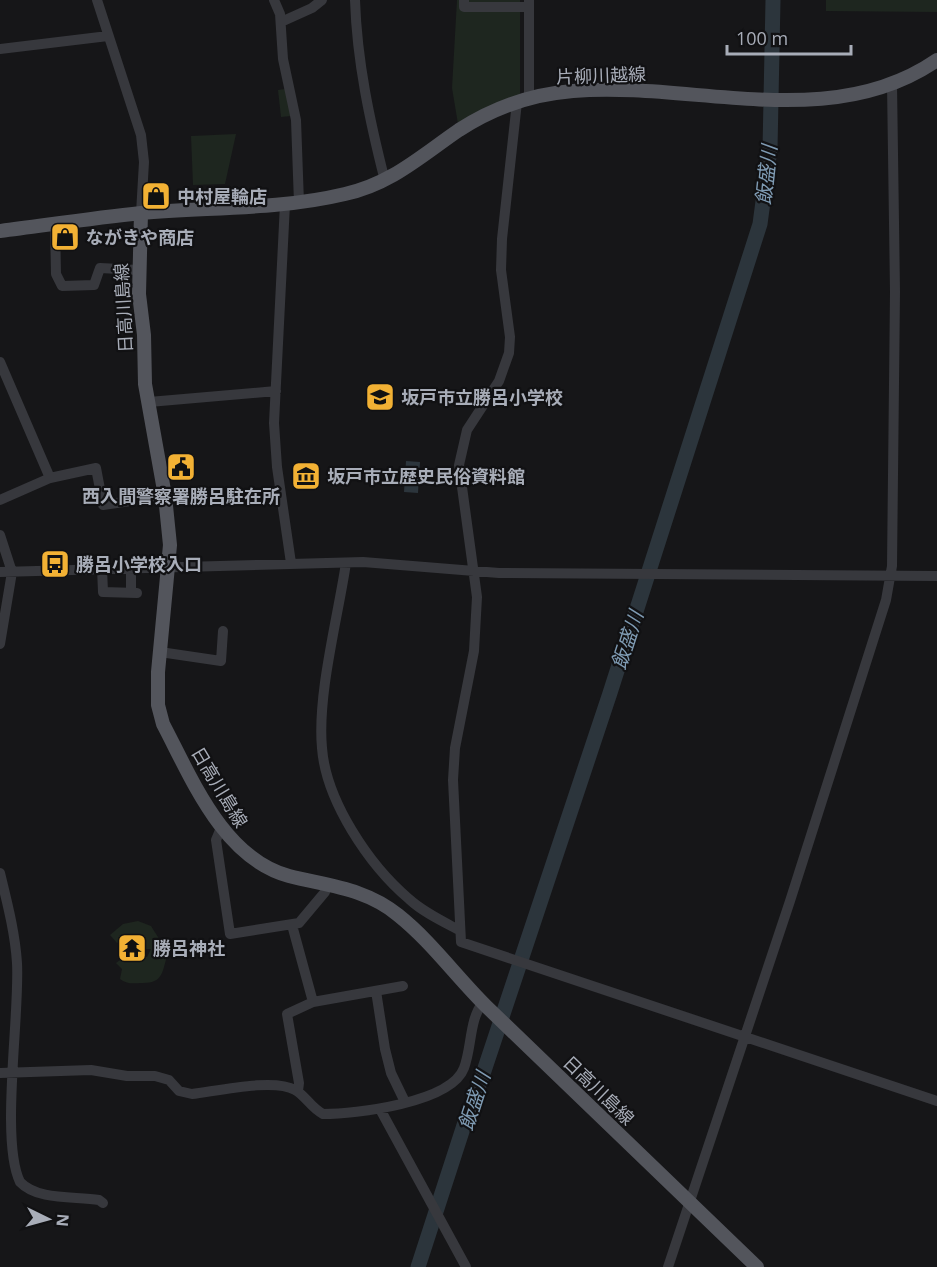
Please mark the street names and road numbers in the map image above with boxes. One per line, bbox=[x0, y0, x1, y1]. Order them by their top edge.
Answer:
street label: 片柳川越線 bbox=[556, 61, 646, 89]
street label: 日高川島線 bbox=[109, 262, 137, 354]
street label: 日高川島線 bbox=[187, 742, 253, 832]
street label: 日高川島線 bbox=[558, 1050, 640, 1130]

